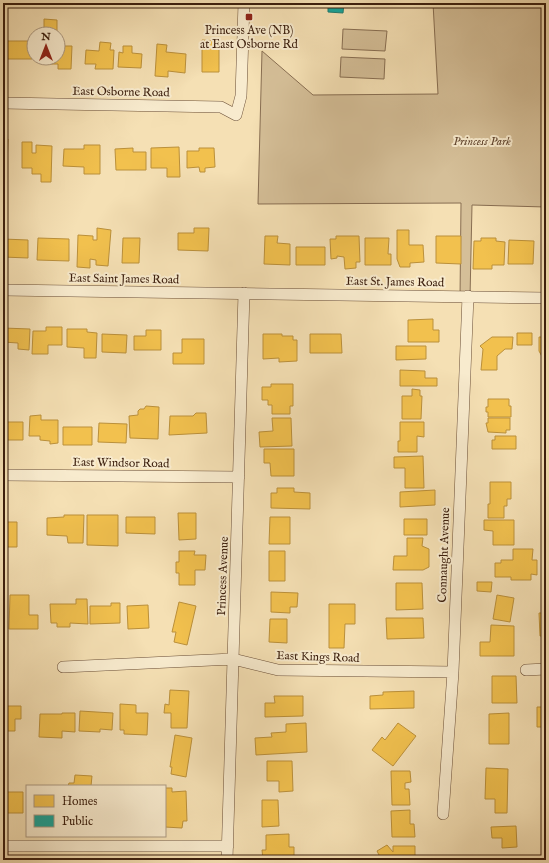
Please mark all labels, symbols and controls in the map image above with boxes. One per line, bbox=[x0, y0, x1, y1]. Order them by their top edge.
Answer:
marker: Princess Ave (NB) at East Osborne Rd bbox=[244, 12, 254, 22]
place label: Princess Ave (NB) at East Osborne Rd bbox=[200, 23, 298, 52]
north arrow bbox=[26, 26, 66, 66]
text: N bbox=[40, 30, 51, 44]
street label: East Osborne Road bbox=[72, 84, 170, 100]
park label: Princess Park bbox=[453, 134, 511, 149]
street label: East Saint James Road bbox=[69, 271, 180, 288]
street label: East St. James Road bbox=[346, 274, 445, 291]
street label: East Windsor Road bbox=[73, 455, 170, 471]
street label: Connaught Avenue bbox=[435, 507, 453, 603]
street label: Princess Avenue bbox=[214, 536, 232, 616]
street label: East Kings Road bbox=[276, 648, 360, 666]
legend bbox=[26, 785, 166, 837]
text: Homes bbox=[62, 794, 98, 809]
text: Public bbox=[62, 814, 93, 829]

